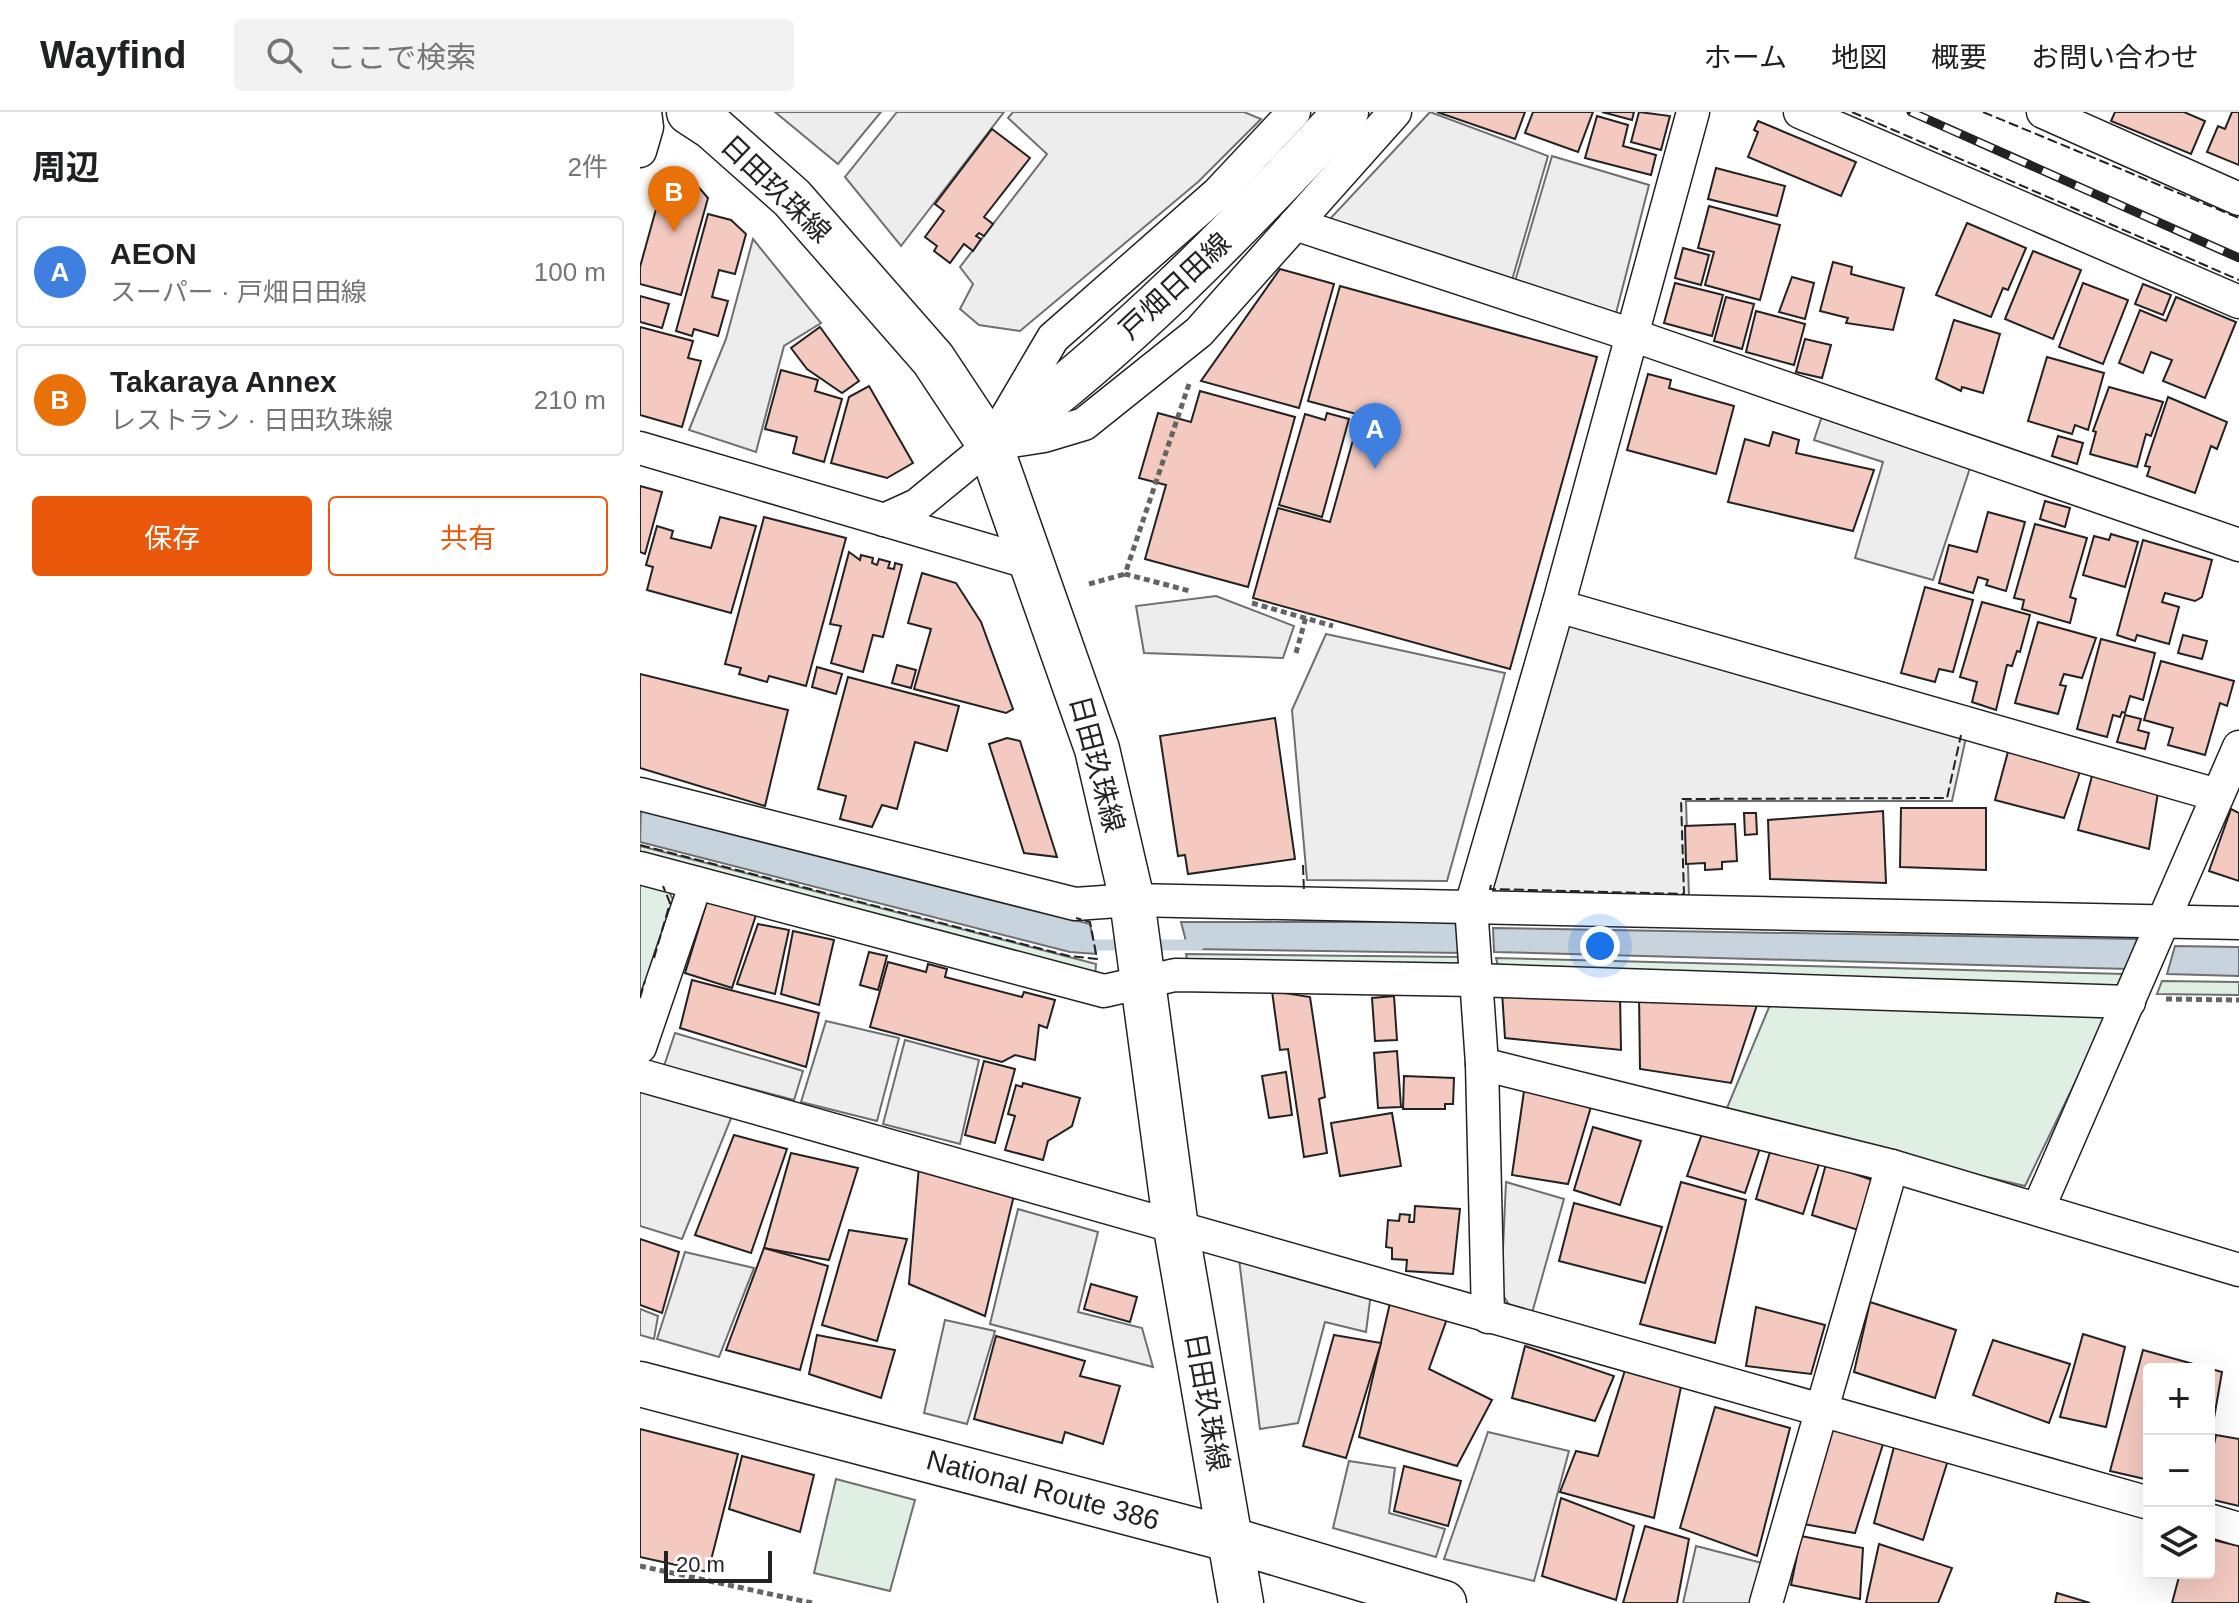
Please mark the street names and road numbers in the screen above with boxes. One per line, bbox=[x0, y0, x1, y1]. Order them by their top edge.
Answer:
street label: 日田玖珠線 bbox=[715, 129, 837, 249]
street label: 戸畑日田線 bbox=[1113, 227, 1237, 345]
street label: 日田玖珠線 bbox=[1064, 692, 1130, 836]
street label: 日田玖珠線 bbox=[1180, 1330, 1234, 1474]
street label: National Route 386 bbox=[923, 1444, 1163, 1536]

